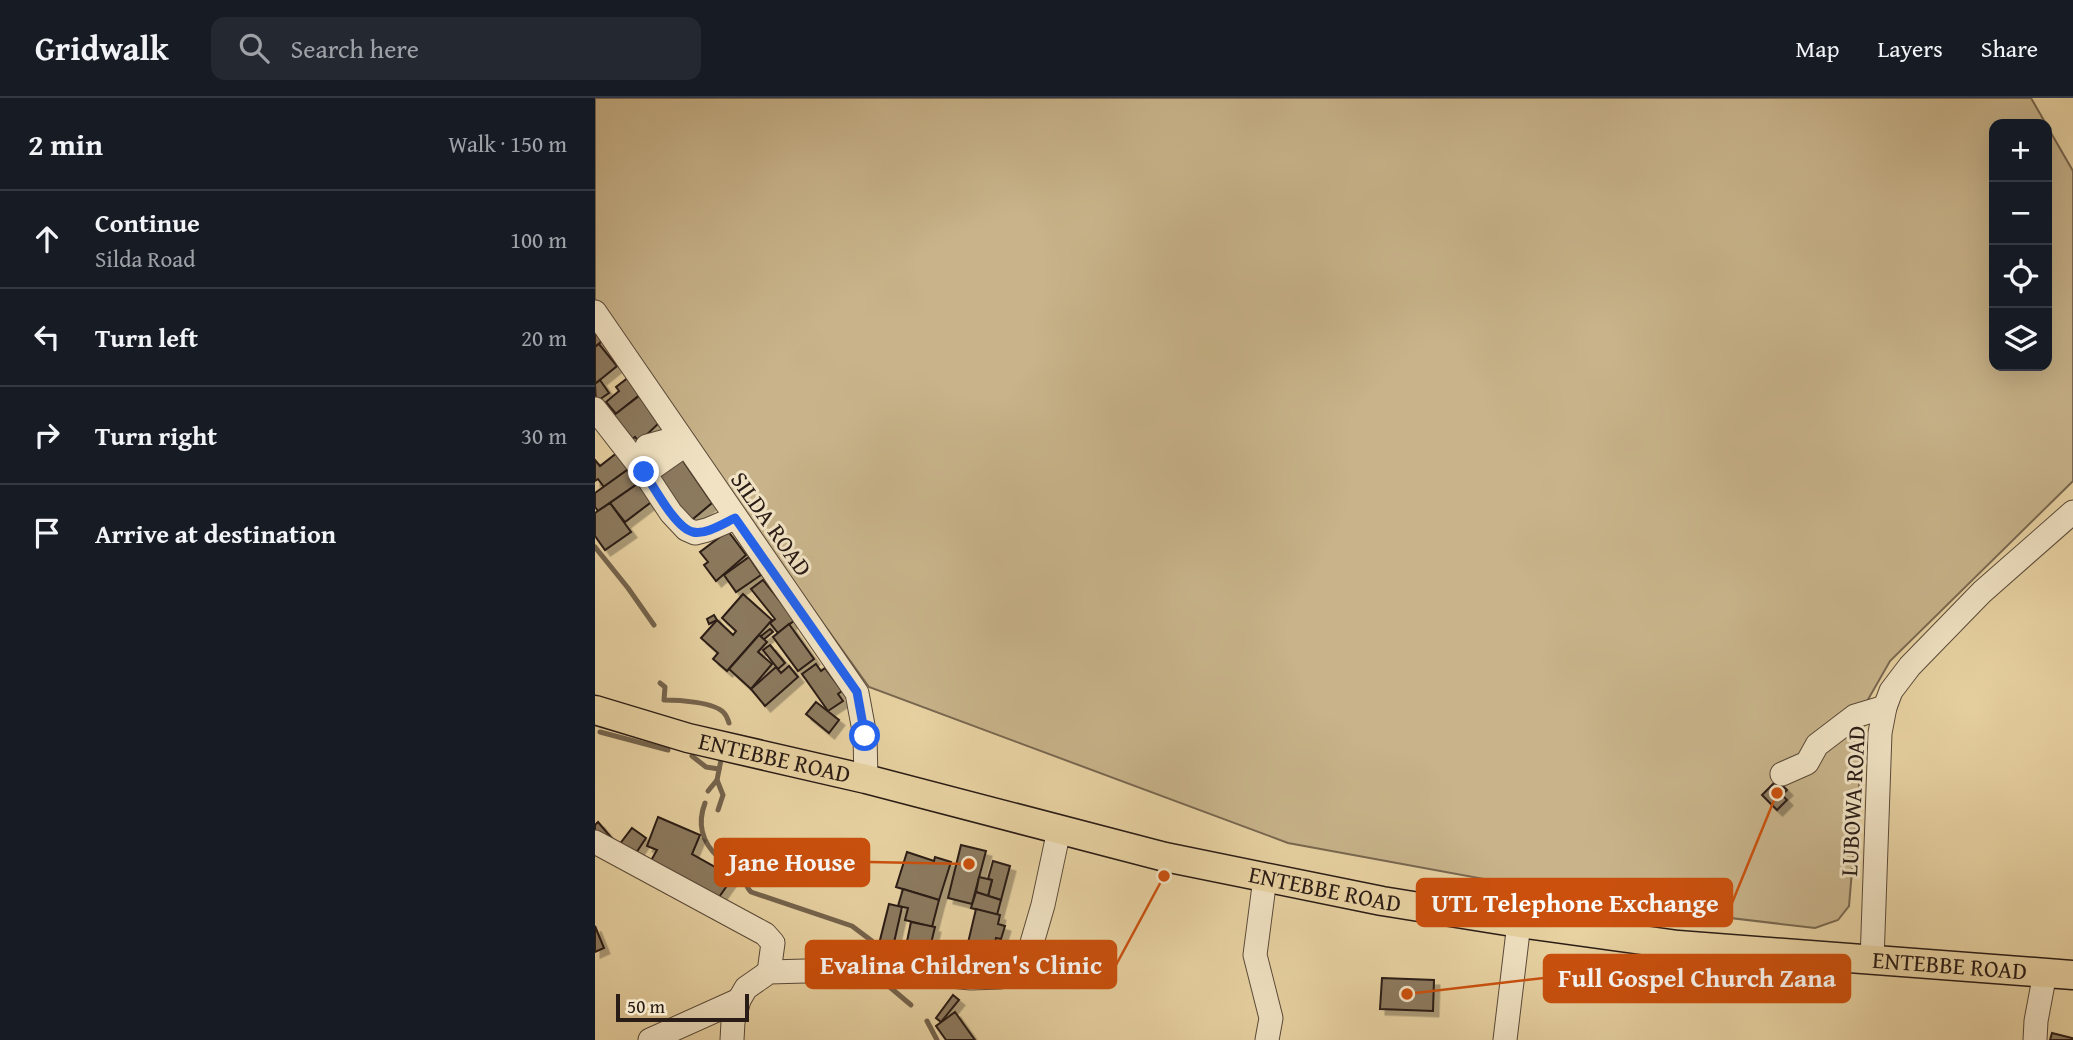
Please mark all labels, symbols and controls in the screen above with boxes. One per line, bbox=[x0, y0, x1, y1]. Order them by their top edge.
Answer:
search box bbox=[211, 17, 701, 80]
text: Gridwalk bbox=[35, 24, 169, 72]
icon: search bbox=[235, 29, 273, 67]
text: Search here bbox=[291, 29, 419, 68]
text: Map bbox=[1796, 31, 1839, 66]
text: Layers bbox=[1877, 31, 1943, 66]
text: Share bbox=[1981, 31, 2038, 66]
map controls bbox=[1989, 119, 2052, 371]
button: + bbox=[1989, 119, 2052, 182]
text: 2 min bbox=[28, 122, 103, 166]
text: Walk · 150 m bbox=[448, 127, 567, 160]
button: − bbox=[1989, 182, 2052, 245]
text: Continue bbox=[95, 203, 200, 242]
icon: ahead bbox=[28, 220, 66, 258]
text: 100 m bbox=[510, 223, 567, 256]
text: Silda Road bbox=[95, 242, 195, 275]
button: locate bbox=[1989, 245, 2052, 308]
button: layers bbox=[1989, 308, 2052, 371]
icon: left bbox=[28, 318, 66, 356]
text: Turn left bbox=[95, 318, 198, 357]
text: 20 m bbox=[521, 321, 567, 354]
icon: right bbox=[28, 416, 66, 454]
text: Turn right bbox=[95, 416, 217, 455]
text: 30 m bbox=[521, 419, 567, 452]
route end bbox=[628, 456, 659, 487]
street label: SILDA ROAD bbox=[722, 464, 821, 583]
icon: arrive bbox=[28, 514, 66, 552]
text: Arrive at destination bbox=[95, 514, 336, 553]
route start bbox=[849, 720, 880, 751]
street label: ENTEBBE ROAD bbox=[695, 723, 854, 792]
street label: LUBOWA ROAD bbox=[1831, 725, 1874, 877]
callout: Jane House bbox=[715, 839, 869, 886]
text: Jane House bbox=[725, 842, 856, 881]
street label: ENTEBBE ROAD bbox=[1246, 856, 1404, 921]
callout: UTL Telephone Exchange bbox=[1417, 879, 1732, 926]
text: UTL Telephone Exchange bbox=[1431, 883, 1719, 922]
callout: Evalina Children's Clinic bbox=[806, 941, 1116, 988]
street label: ENTEBBE ROAD bbox=[1871, 942, 2028, 988]
text: Evalina Children's Clinic bbox=[820, 945, 1102, 984]
callout: Full Gospel Church Zana bbox=[1544, 955, 1850, 1002]
text: Full Gospel Church Zana bbox=[1558, 958, 1837, 997]
scale bar bbox=[616, 991, 749, 1023]
text: 50 m bbox=[627, 992, 665, 1020]

